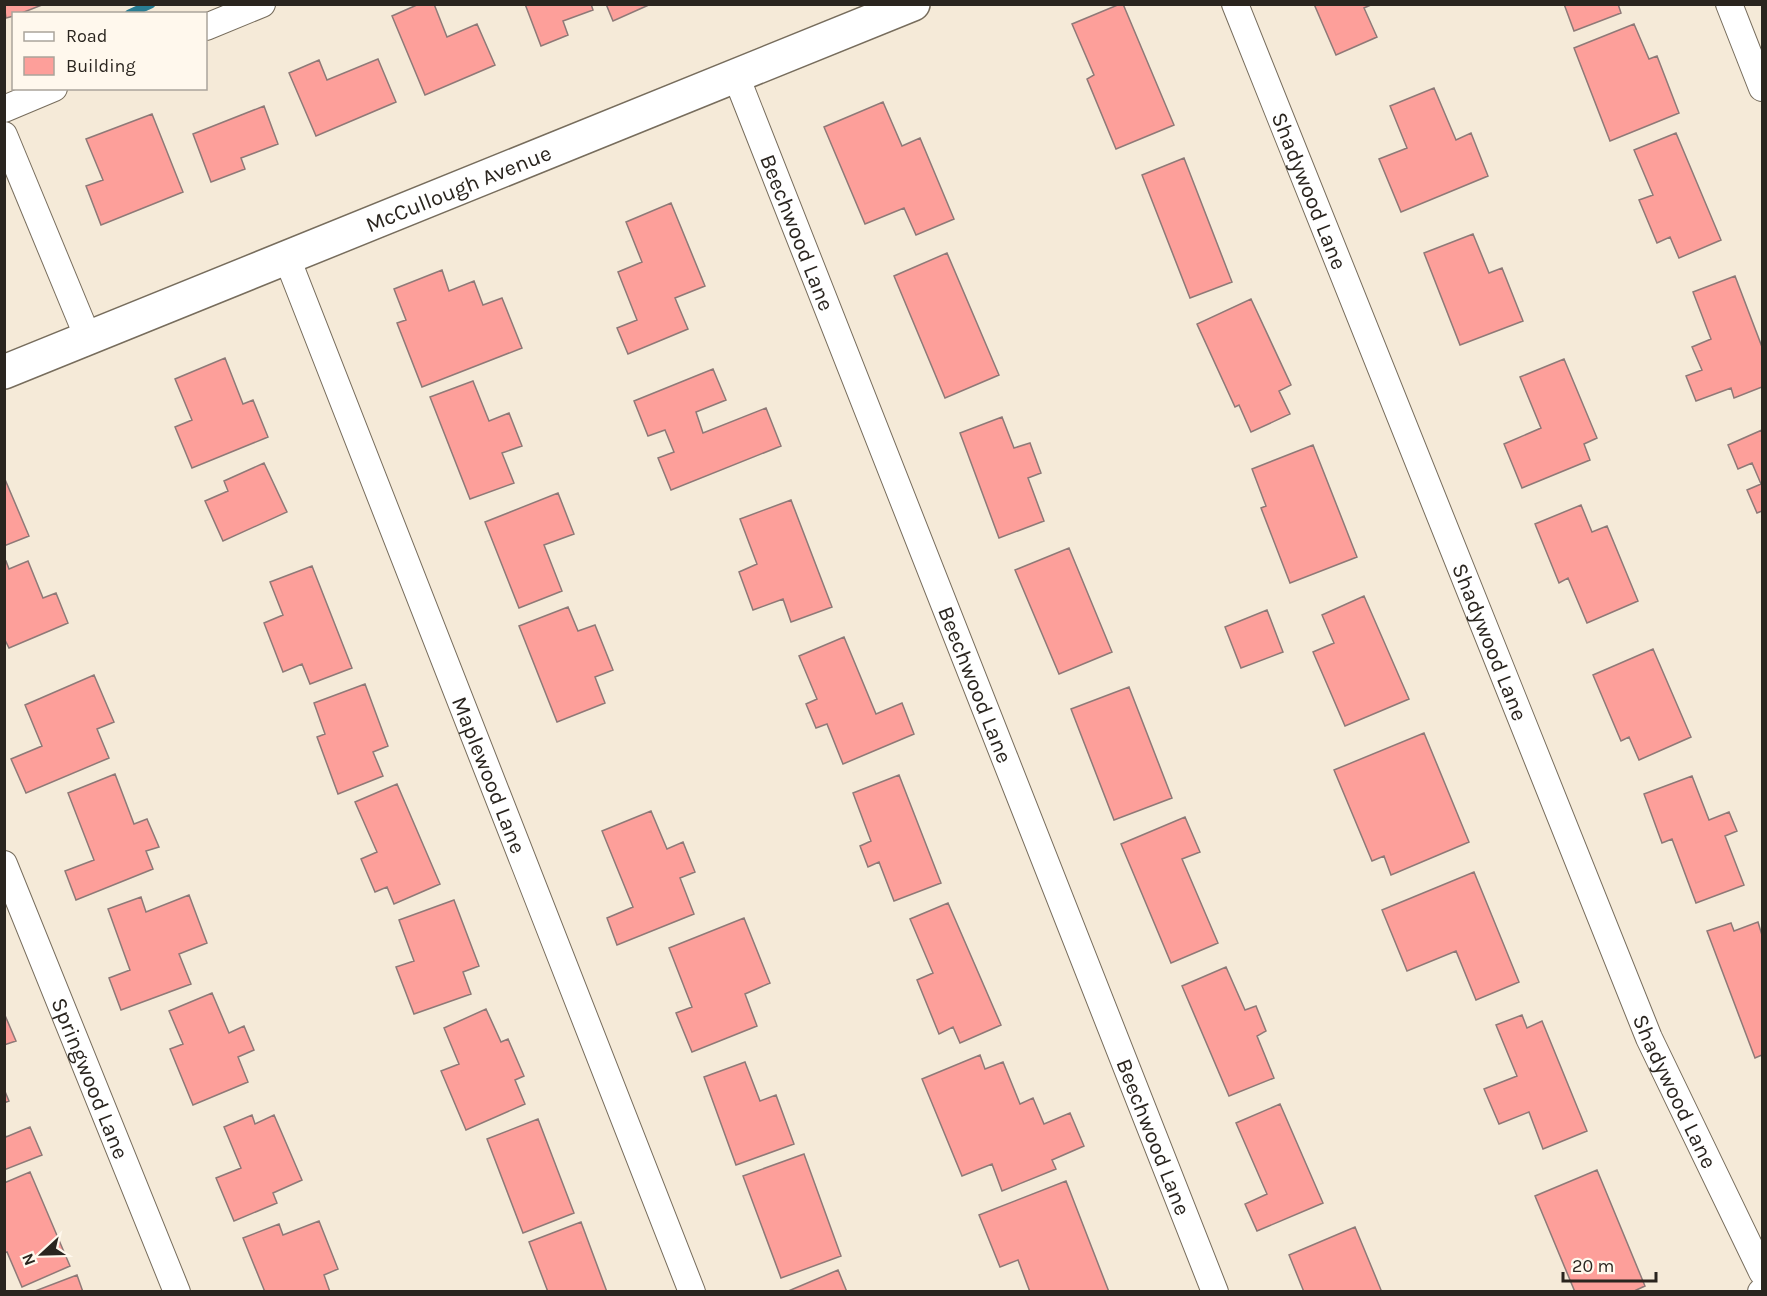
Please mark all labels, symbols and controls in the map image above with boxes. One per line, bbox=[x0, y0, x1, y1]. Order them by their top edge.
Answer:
legend bbox=[12, 12, 207, 90]
text: Road bbox=[66, 25, 107, 47]
text: Building bbox=[66, 55, 136, 77]
street label: Shadywood Lane bbox=[1266, 108, 1352, 273]
street label: McCullough Avenue bbox=[362, 140, 555, 238]
street label: Beechwood Lane bbox=[754, 151, 839, 315]
street label: Shadywood Lane bbox=[1446, 560, 1533, 725]
street label: Beechwood Lane bbox=[932, 603, 1017, 767]
street label: Maplewood Lane bbox=[446, 693, 531, 857]
street label: Springwood Lane bbox=[45, 994, 134, 1163]
street label: Shadywood Lane bbox=[1627, 1011, 1722, 1173]
street label: Beechwood Lane bbox=[1110, 1055, 1195, 1219]
north arrow bbox=[12, 1224, 72, 1284]
scale bar bbox=[1563, 1245, 1656, 1283]
text: N bbox=[18, 1251, 40, 1268]
text: 20 m bbox=[1572, 1255, 1614, 1277]

